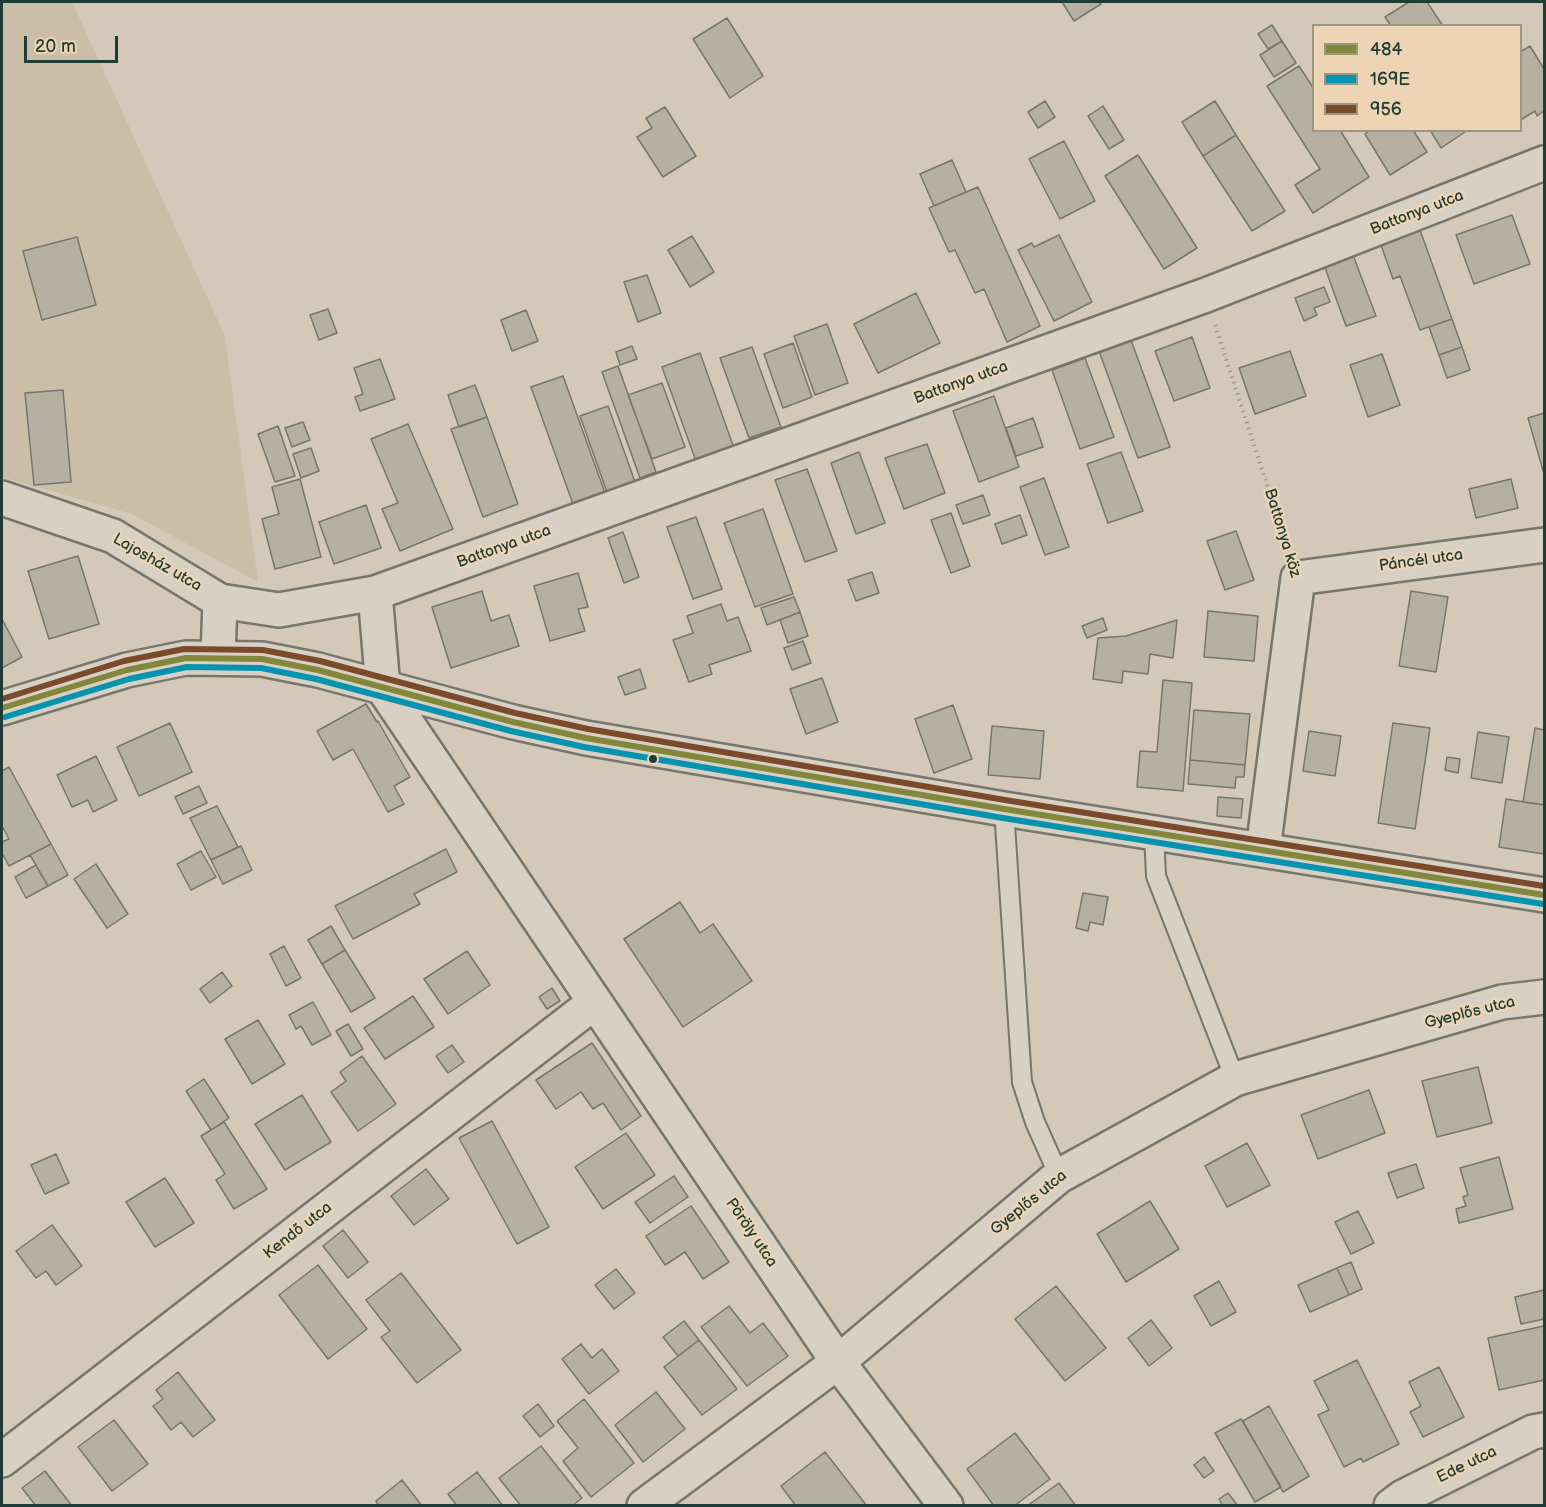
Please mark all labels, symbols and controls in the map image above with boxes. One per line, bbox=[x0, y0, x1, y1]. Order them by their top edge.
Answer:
scale bar bbox=[27, 24, 122, 62]
legend bbox=[1312, 24, 1522, 132]
text: 20 m bbox=[35, 36, 76, 57]
text: 484 bbox=[1370, 39, 1402, 60]
text: 169E bbox=[1370, 69, 1410, 90]
text: 956 bbox=[1370, 99, 1402, 120]
street label: Battonya utca bbox=[1368, 186, 1466, 240]
street label: Battonya utca bbox=[911, 357, 1011, 409]
street label: Battonya köz bbox=[1259, 486, 1305, 580]
street label: Battonya utca bbox=[454, 521, 554, 573]
street label: Lajosház utca bbox=[109, 530, 205, 596]
street label: Páncél utca bbox=[1378, 546, 1464, 576]
unlabelled marker bbox=[647, 753, 659, 765]
street label: Gyeplős utca bbox=[1423, 992, 1517, 1034]
street label: Gyeplős utca bbox=[987, 1166, 1071, 1240]
street label: Pöröly utca bbox=[721, 1195, 781, 1271]
street label: Kendő utca bbox=[260, 1198, 336, 1264]
street label: Ede utca bbox=[1434, 1442, 1500, 1488]

